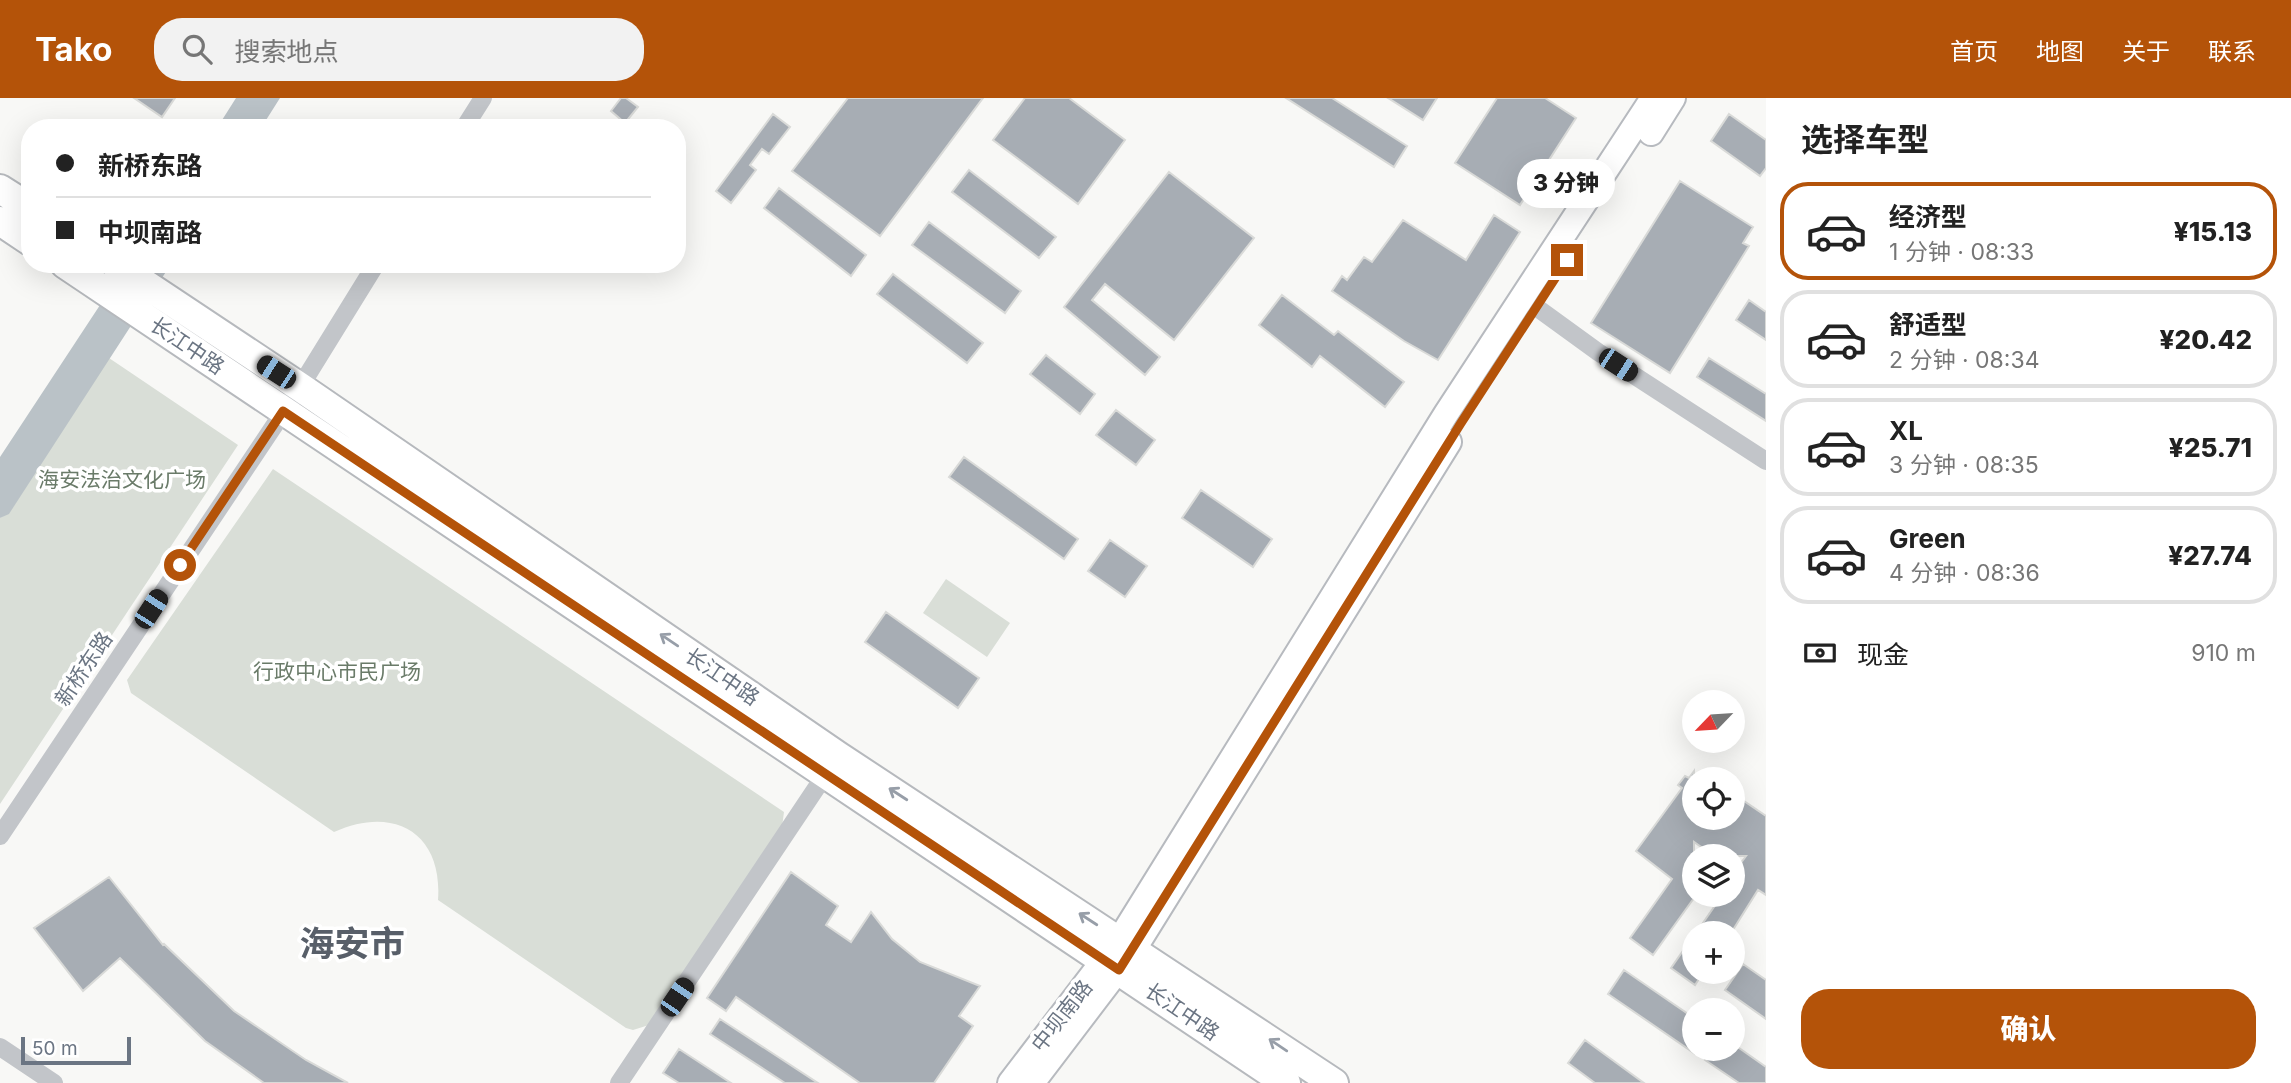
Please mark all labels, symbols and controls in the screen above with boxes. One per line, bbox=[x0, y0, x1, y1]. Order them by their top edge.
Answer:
search box bbox=[154, 18, 644, 81]
text: Tako bbox=[35, 29, 112, 69]
icon: search bbox=[178, 30, 216, 68]
text: 搜索地点 bbox=[234, 36, 338, 67]
text: 首页 bbox=[1950, 37, 1998, 66]
text: 地图 bbox=[2036, 37, 2084, 66]
text: 关于 bbox=[2122, 37, 2170, 66]
text: 联系 bbox=[2208, 37, 2256, 66]
text: 选择车型 bbox=[1801, 120, 1929, 159]
text: 新桥东路 bbox=[98, 150, 202, 181]
callout: 3 分钟 bbox=[1518, 158, 1616, 208]
text: 3 分钟 bbox=[1533, 169, 1599, 197]
icon: car bbox=[1805, 200, 1868, 263]
text: 经济型 bbox=[1889, 201, 1967, 232]
text: ¥15.13 bbox=[2174, 216, 2252, 247]
text: 中坝南路 bbox=[98, 217, 202, 248]
text: 1 分钟 · 08:33 bbox=[1889, 238, 2034, 266]
route end bbox=[1551, 244, 1583, 276]
icon: car bbox=[1805, 308, 1868, 371]
text: 舒适型 bbox=[1889, 309, 1967, 340]
street label: 长江中路 bbox=[145, 312, 229, 379]
text: ¥20.42 bbox=[2160, 324, 2252, 355]
car bbox=[1595, 345, 1642, 385]
text: 2 分钟 · 08:34 bbox=[1889, 346, 2040, 374]
car bbox=[253, 352, 300, 392]
text: XL bbox=[1889, 415, 1923, 446]
icon: car bbox=[1805, 416, 1868, 479]
text: ¥25.71 bbox=[2169, 432, 2252, 463]
text: 3 分钟 · 08:35 bbox=[1889, 451, 2039, 479]
park label: 海安法治文化广场 bbox=[38, 467, 206, 492]
text: Green bbox=[1889, 523, 1966, 554]
icon: car bbox=[1805, 524, 1868, 587]
text: ¥27.74 bbox=[2168, 540, 2252, 571]
route start bbox=[164, 549, 196, 581]
text: 4 分钟 · 08:36 bbox=[1889, 559, 2040, 587]
car bbox=[131, 586, 172, 632]
street label: 新桥东路 bbox=[50, 627, 117, 711]
one-way arrow bbox=[659, 633, 679, 647]
icon: cash bbox=[1801, 634, 1839, 672]
text: 现金 bbox=[1857, 639, 1909, 670]
text: 910 m bbox=[2191, 639, 2256, 667]
street label: 长江中路 bbox=[680, 643, 764, 710]
park label: 行政中心市民广场 bbox=[253, 659, 421, 684]
north arrow bbox=[1682, 690, 1745, 752]
map controls bbox=[1682, 690, 1745, 1061]
button: locate bbox=[1682, 767, 1745, 830]
one-way arrow bbox=[889, 787, 908, 802]
button: layers bbox=[1682, 844, 1745, 907]
one-way arrow bbox=[1079, 912, 1098, 926]
button: + bbox=[1682, 921, 1745, 984]
district label: 海安市 bbox=[299, 922, 405, 964]
car bbox=[657, 974, 698, 1020]
street label: 中坝南路 bbox=[1026, 975, 1097, 1056]
street label: 长江中路 bbox=[1140, 978, 1224, 1045]
button: 确认 bbox=[1801, 989, 2256, 1069]
button: − bbox=[1682, 998, 1745, 1061]
scale bar bbox=[21, 1034, 131, 1066]
text: 50 m bbox=[32, 1037, 78, 1060]
one-way arrow bbox=[1268, 1038, 1288, 1052]

